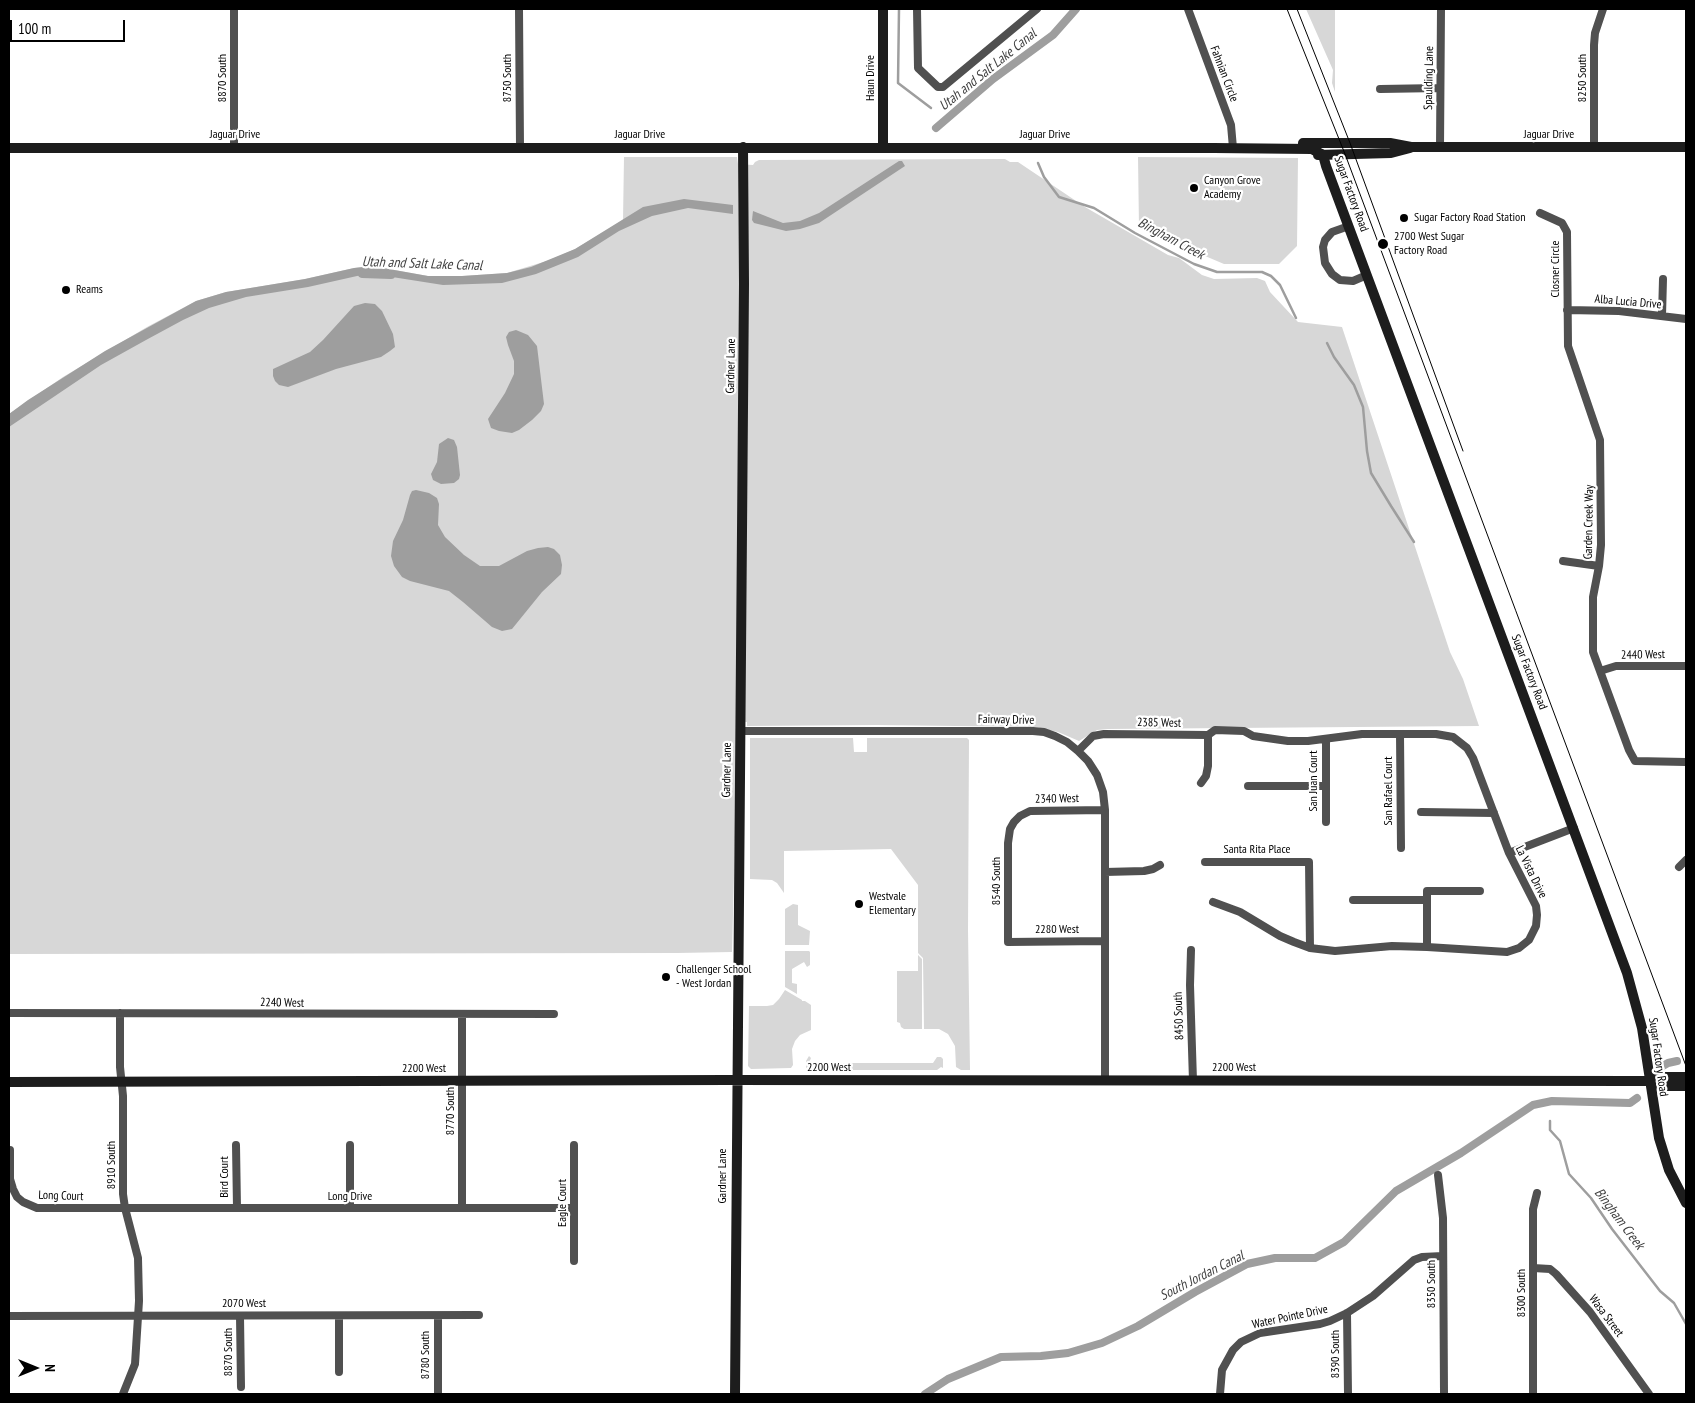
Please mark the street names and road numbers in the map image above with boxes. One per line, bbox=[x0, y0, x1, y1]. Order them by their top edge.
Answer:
street label: Fahnian Circle bbox=[1207, 44, 1241, 104]
street label: Spaulding Lane bbox=[1421, 46, 1437, 110]
street label: 8870 South bbox=[216, 54, 230, 102]
street label: 8750 South bbox=[501, 54, 515, 102]
street label: 8250 South bbox=[1576, 54, 1590, 102]
street label: Haun Drive bbox=[864, 55, 878, 101]
street label: Jaguar Drive bbox=[210, 128, 260, 142]
street label: Jaguar Drive bbox=[615, 128, 665, 142]
street label: Jaguar Drive bbox=[1020, 128, 1070, 142]
street label: Jaguar Drive bbox=[1524, 128, 1574, 142]
street label: Sugar Factory Road bbox=[1331, 154, 1371, 234]
street label: Closner Circle bbox=[1549, 241, 1563, 297]
street label: Alba Lucia Drive bbox=[1594, 292, 1662, 312]
street label: Gardner Lane bbox=[723, 338, 739, 394]
street label: Garden Creek Way bbox=[1581, 485, 1597, 559]
street label: Sugar Factory Road bbox=[1508, 632, 1550, 712]
street label: 2440 West bbox=[1621, 647, 1665, 663]
street label: Fairway Drive bbox=[978, 712, 1034, 728]
street label: 2385 West bbox=[1137, 715, 1181, 731]
street label: Gardner Lane bbox=[719, 742, 735, 798]
street label: San Juan Court bbox=[1307, 751, 1321, 811]
street label: San Rafael Court bbox=[1382, 757, 1396, 825]
street label: 2340 West bbox=[1035, 791, 1079, 807]
street label: Santa Rita Place bbox=[1224, 843, 1290, 857]
street label: La Vista Drive bbox=[1512, 843, 1550, 901]
street label: 8540 South bbox=[990, 857, 1004, 905]
street label: 2280 West bbox=[1035, 923, 1079, 937]
street label: 8450 South bbox=[1171, 992, 1187, 1040]
street label: 2240 West bbox=[260, 995, 304, 1011]
street label: Sugar Factory Road bbox=[1645, 1017, 1671, 1097]
street label: 2200 West bbox=[807, 1061, 851, 1075]
street label: 2200 West bbox=[1212, 1061, 1256, 1075]
street label: 2200 West bbox=[402, 1062, 446, 1076]
street label: 8770 South bbox=[444, 1087, 458, 1135]
street label: 8910 South bbox=[105, 1141, 119, 1189]
street label: Gardner Lane bbox=[716, 1148, 730, 1204]
street label: Bird Court bbox=[218, 1156, 232, 1198]
street label: Eagle Court bbox=[556, 1179, 570, 1227]
street label: Long Court bbox=[38, 1188, 84, 1204]
street label: Long Drive bbox=[328, 1190, 372, 1204]
street label: 8350 South bbox=[1425, 1260, 1439, 1308]
street label: 8300 South bbox=[1515, 1269, 1529, 1317]
street label: Wasa Street bbox=[1586, 1292, 1626, 1340]
street label: 2070 West bbox=[222, 1297, 266, 1311]
street label: Water Pointe Drive bbox=[1251, 1302, 1329, 1332]
street label: 8870 South bbox=[222, 1328, 236, 1376]
street label: 8390 South bbox=[1329, 1330, 1343, 1378]
street label: 8780 South bbox=[419, 1331, 433, 1379]

